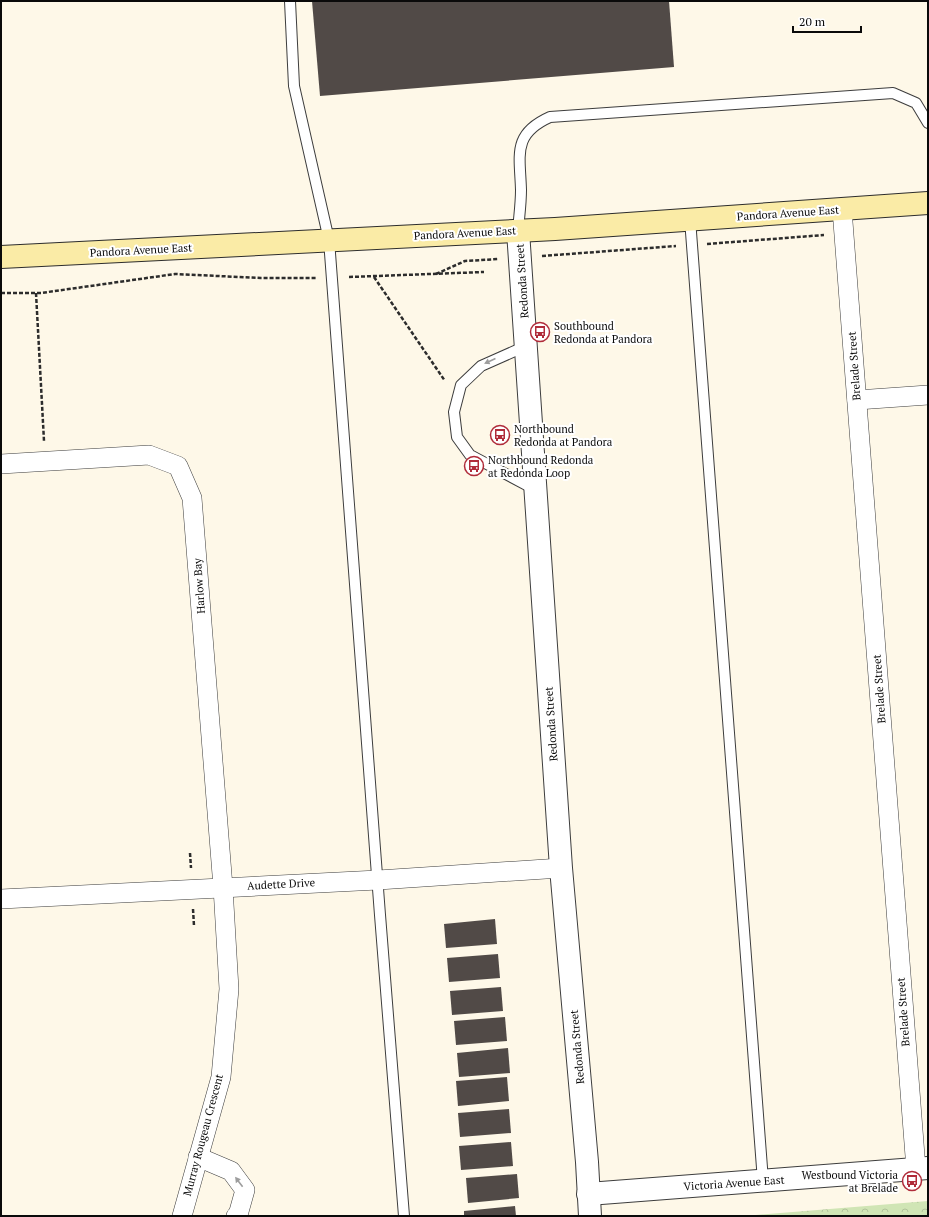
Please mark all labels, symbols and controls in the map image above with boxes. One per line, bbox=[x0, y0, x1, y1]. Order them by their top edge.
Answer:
scale bar bbox=[793, 8, 861, 34]
text: 20 m bbox=[799, 14, 826, 29]
street label: Pandora Avenue East bbox=[736, 202, 840, 224]
street label: Pandora Avenue East bbox=[413, 223, 517, 243]
street label: Pandora Avenue East bbox=[89, 240, 193, 260]
street label: Redonda Street bbox=[512, 243, 532, 319]
place label: Southbound Redonda at Pandora bbox=[554, 319, 653, 346]
bus stop icon: Southbound Redonda at Pandora bbox=[529, 321, 551, 343]
street label: Brelade Street bbox=[845, 331, 863, 401]
one-way arrow bbox=[485, 358, 496, 364]
place label: Northbound Redonda at Pandora bbox=[514, 422, 613, 449]
bus stop icon: Northbound Redonda at Pandora bbox=[489, 424, 511, 446]
place label: Northbound Redonda at Redonda Loop bbox=[488, 453, 594, 480]
bus stop icon: Northbound Redonda at Redonda Loop bbox=[463, 455, 485, 477]
street label: Harlow Bay bbox=[190, 557, 208, 614]
street label: Brelade Street bbox=[870, 654, 888, 724]
street label: Redonda Street bbox=[541, 686, 561, 762]
street label: Audette Drive bbox=[247, 875, 316, 893]
street label: Brelade Street bbox=[894, 977, 912, 1047]
street label: Redonda Street bbox=[567, 1009, 587, 1085]
street label: Murray Rougeau Crescent bbox=[180, 1072, 226, 1198]
place label: Westbound Victoria at Brelade bbox=[801, 1168, 898, 1195]
bus stop icon: Westbound Victoria at Brelade bbox=[901, 1170, 923, 1192]
street label: Victoria Avenue East bbox=[683, 1172, 785, 1194]
one-way arrow bbox=[235, 1176, 244, 1187]

